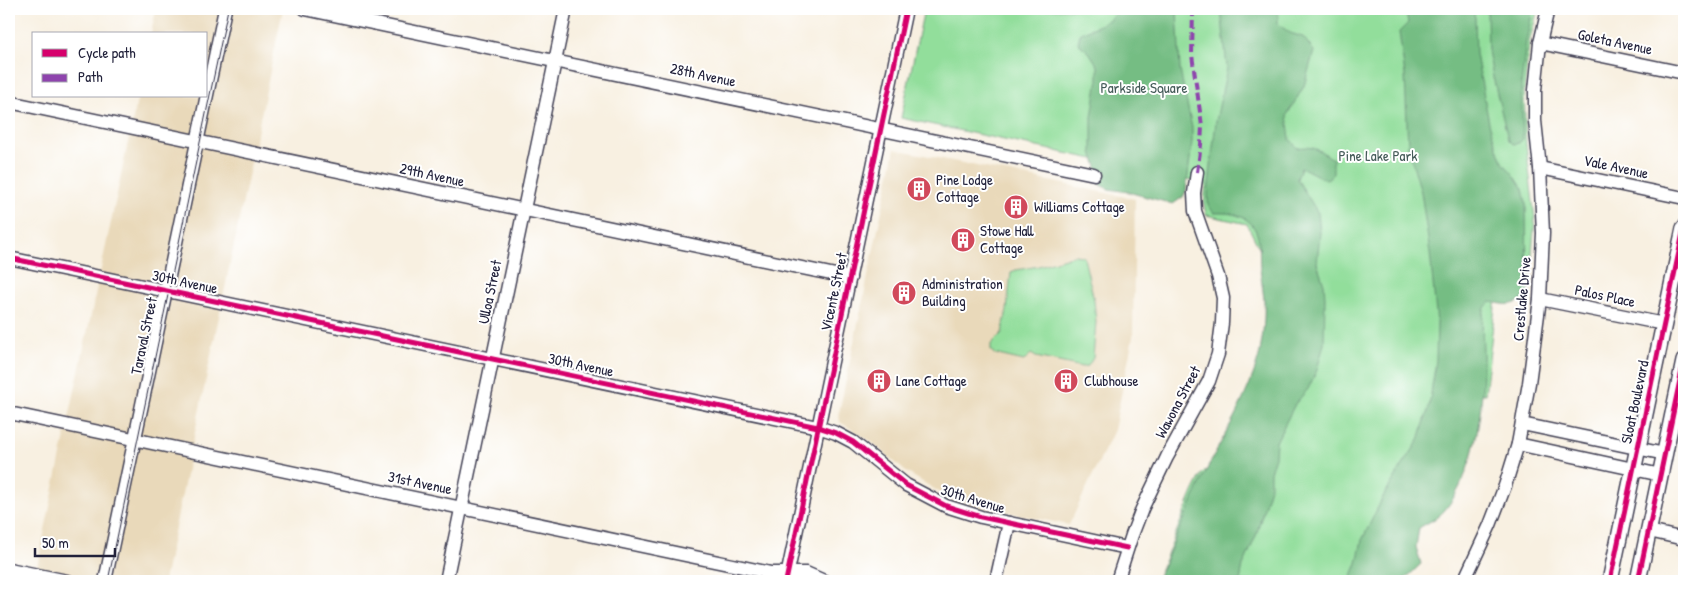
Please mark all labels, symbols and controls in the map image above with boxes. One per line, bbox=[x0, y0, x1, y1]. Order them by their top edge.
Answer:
street label: Goleta Avenue bbox=[1576, 23, 1654, 60]
legend bbox=[32, 32, 208, 98]
text: Cycle path bbox=[78, 42, 136, 63]
street label: 28th Avenue bbox=[668, 57, 738, 92]
text: Path bbox=[78, 66, 103, 87]
park label: Parkside Square bbox=[1101, 77, 1188, 98]
park label: Pine Lake Park bbox=[1339, 145, 1417, 166]
street label: Vale Avenue bbox=[1582, 149, 1650, 184]
street label: 29th Avenue bbox=[398, 157, 466, 192]
place label: Pine Lodge Cottage bbox=[936, 169, 993, 207]
building icon: Pine Lodge Cottage bbox=[906, 176, 932, 202]
building icon: Williams Cottage bbox=[1003, 194, 1029, 220]
place label: Williams Cottage bbox=[1034, 196, 1125, 217]
place label: Stowe Hall Cottage bbox=[980, 220, 1034, 258]
building icon: Stowe Hall Cottage bbox=[950, 227, 976, 253]
street label: Vicente Street bbox=[815, 250, 852, 333]
street label: Crestlake Drive bbox=[1507, 256, 1536, 342]
street label: Ulloa Street bbox=[472, 257, 507, 326]
street label: 30th Avenue bbox=[150, 264, 220, 299]
place label: Administration Building bbox=[922, 273, 1003, 311]
street label: Palos Place bbox=[1573, 279, 1637, 312]
building icon: Administration Building bbox=[891, 280, 917, 306]
street label: Taraval Street bbox=[125, 294, 162, 377]
street label: 30th Avenue bbox=[546, 347, 616, 382]
street label: Sloat Boulevard bbox=[1615, 358, 1654, 445]
street label: Wawona Street bbox=[1150, 361, 1206, 442]
building icon: Lane Cottage bbox=[866, 368, 892, 394]
building icon: Clubhouse bbox=[1053, 368, 1079, 394]
place label: Lane Cottage bbox=[896, 370, 967, 391]
place label: Clubhouse bbox=[1084, 370, 1139, 391]
street label: 31st Avenue bbox=[386, 466, 454, 500]
street label: 30th Avenue bbox=[938, 479, 1008, 518]
scale bar bbox=[35, 525, 115, 557]
text: 50 m bbox=[42, 532, 69, 553]

